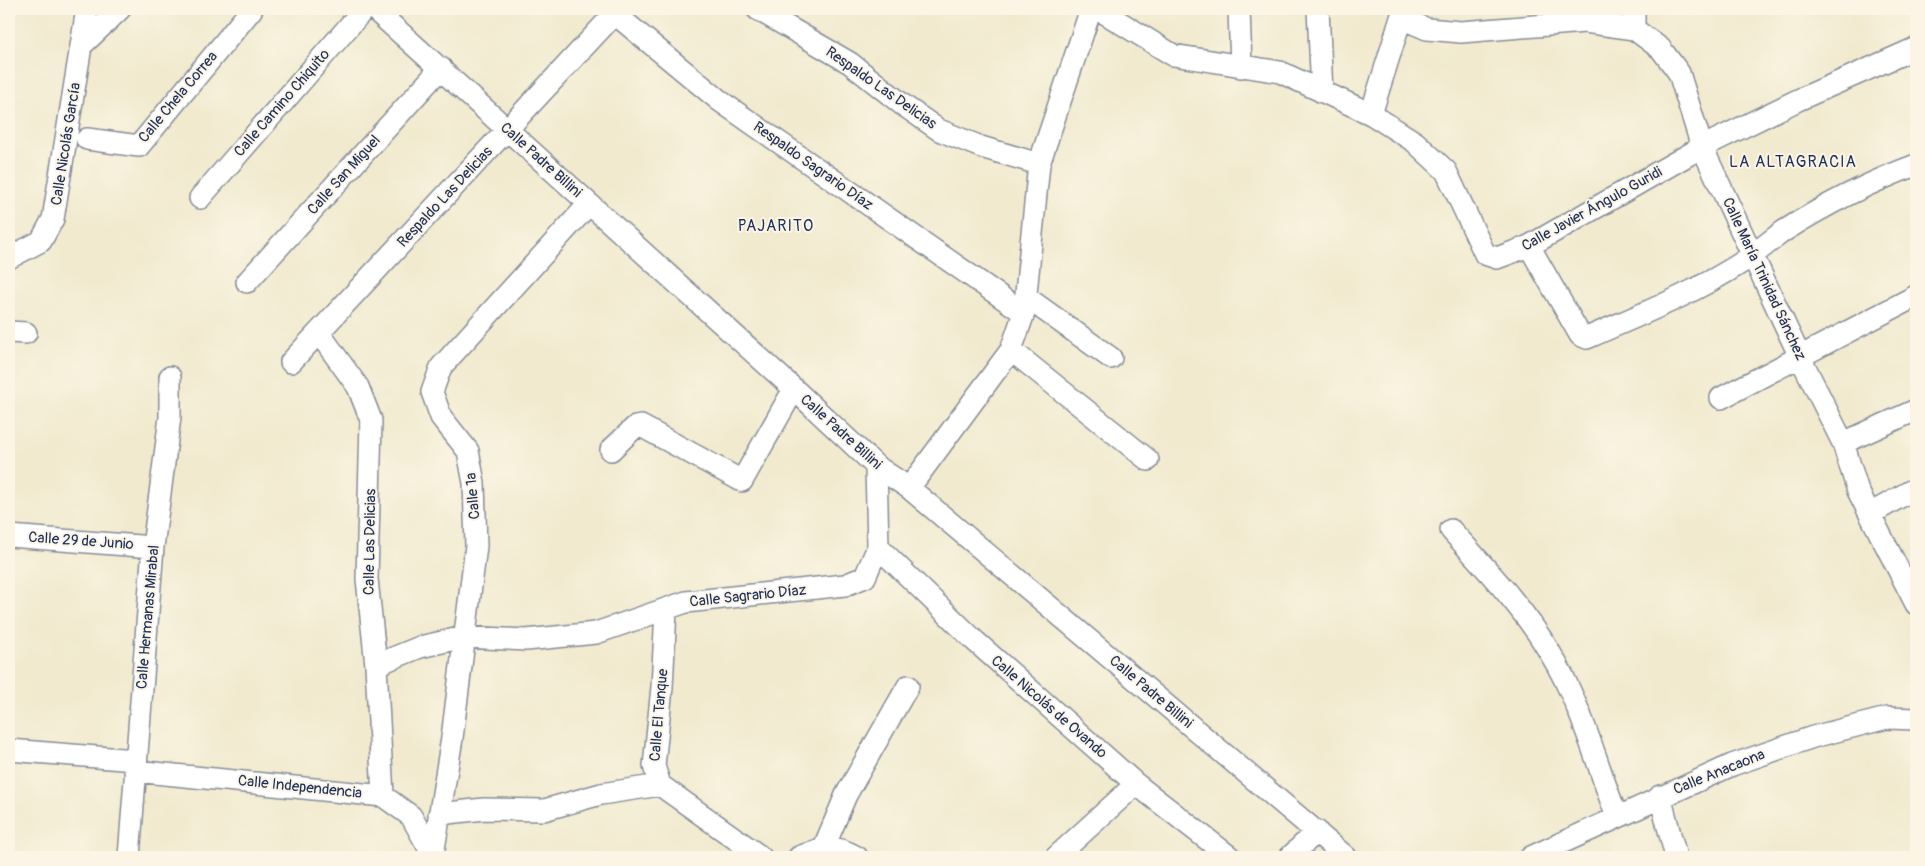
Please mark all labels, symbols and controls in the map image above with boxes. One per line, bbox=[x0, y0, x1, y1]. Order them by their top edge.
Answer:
street label: Respaldo Las Delicias bbox=[822, 43, 940, 134]
street label: Calle Camino Chiquito bbox=[230, 45, 334, 161]
street label: Calle Chela Correa bbox=[134, 47, 222, 147]
street label: Calle Nicolás García bbox=[47, 81, 85, 207]
street label: Respaldo Sagrario Díaz bbox=[749, 117, 877, 215]
street label: Calle Padre Billini bbox=[496, 118, 586, 202]
street label: Calle San Miguel bbox=[303, 131, 385, 219]
street label: Respaldo Las Delicias bbox=[393, 142, 497, 251]
district label: LA ALTAGRACIA bbox=[1729, 152, 1857, 172]
street label: Calle Javier Ángulo Guridi bbox=[1518, 162, 1666, 256]
street label: Calle María Trinidad Sánchez bbox=[1718, 195, 1810, 364]
district label: PAJARITO bbox=[738, 216, 814, 236]
street label: Calle Padre Billini bbox=[796, 390, 886, 474]
street label: Calle 1ª bbox=[461, 472, 485, 520]
street label: Calle Las Delicias bbox=[360, 488, 380, 595]
street label: Calle 29 de Junio bbox=[28, 528, 134, 554]
street label: Calle Hermanas Mirabal bbox=[132, 544, 164, 690]
street label: Calle Sagrario Díaz bbox=[689, 580, 808, 612]
street label: Calle Nicolás de Ovando bbox=[987, 651, 1111, 763]
street label: Calle Padre Billini bbox=[1105, 651, 1197, 733]
street label: Calle El Tanque bbox=[645, 667, 673, 762]
street label: Calle Anacaona bbox=[1670, 745, 1768, 799]
street label: Calle Independencia bbox=[237, 771, 363, 803]

